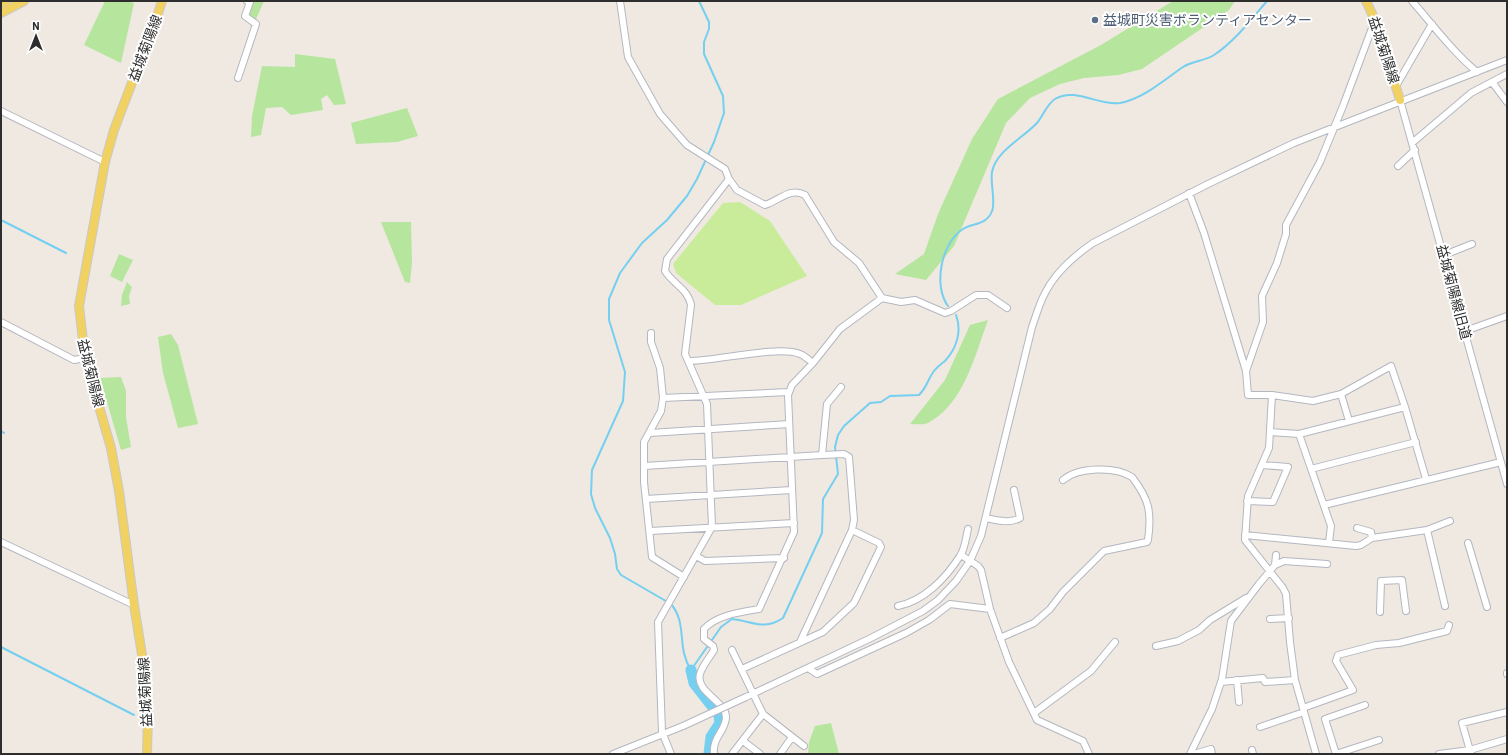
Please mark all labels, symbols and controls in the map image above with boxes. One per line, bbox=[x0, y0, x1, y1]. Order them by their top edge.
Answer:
place label: 益城町災害ボランティアセンター bbox=[1103, 11, 1312, 28]
street label: 益城菊陽線 bbox=[124, 12, 165, 84]
street label: 益城菊陽線 bbox=[1366, 14, 1403, 86]
marker: 益城町災害ボランティアセンター bbox=[1090, 15, 1100, 25]
north arrow bbox=[16, 16, 56, 56]
text: N bbox=[32, 19, 40, 32]
street label: 益城菊陽線旧道 bbox=[1434, 242, 1475, 341]
street label: 益城菊陽線 bbox=[75, 337, 108, 409]
street label: 益城菊陽線 bbox=[134, 657, 155, 727]

